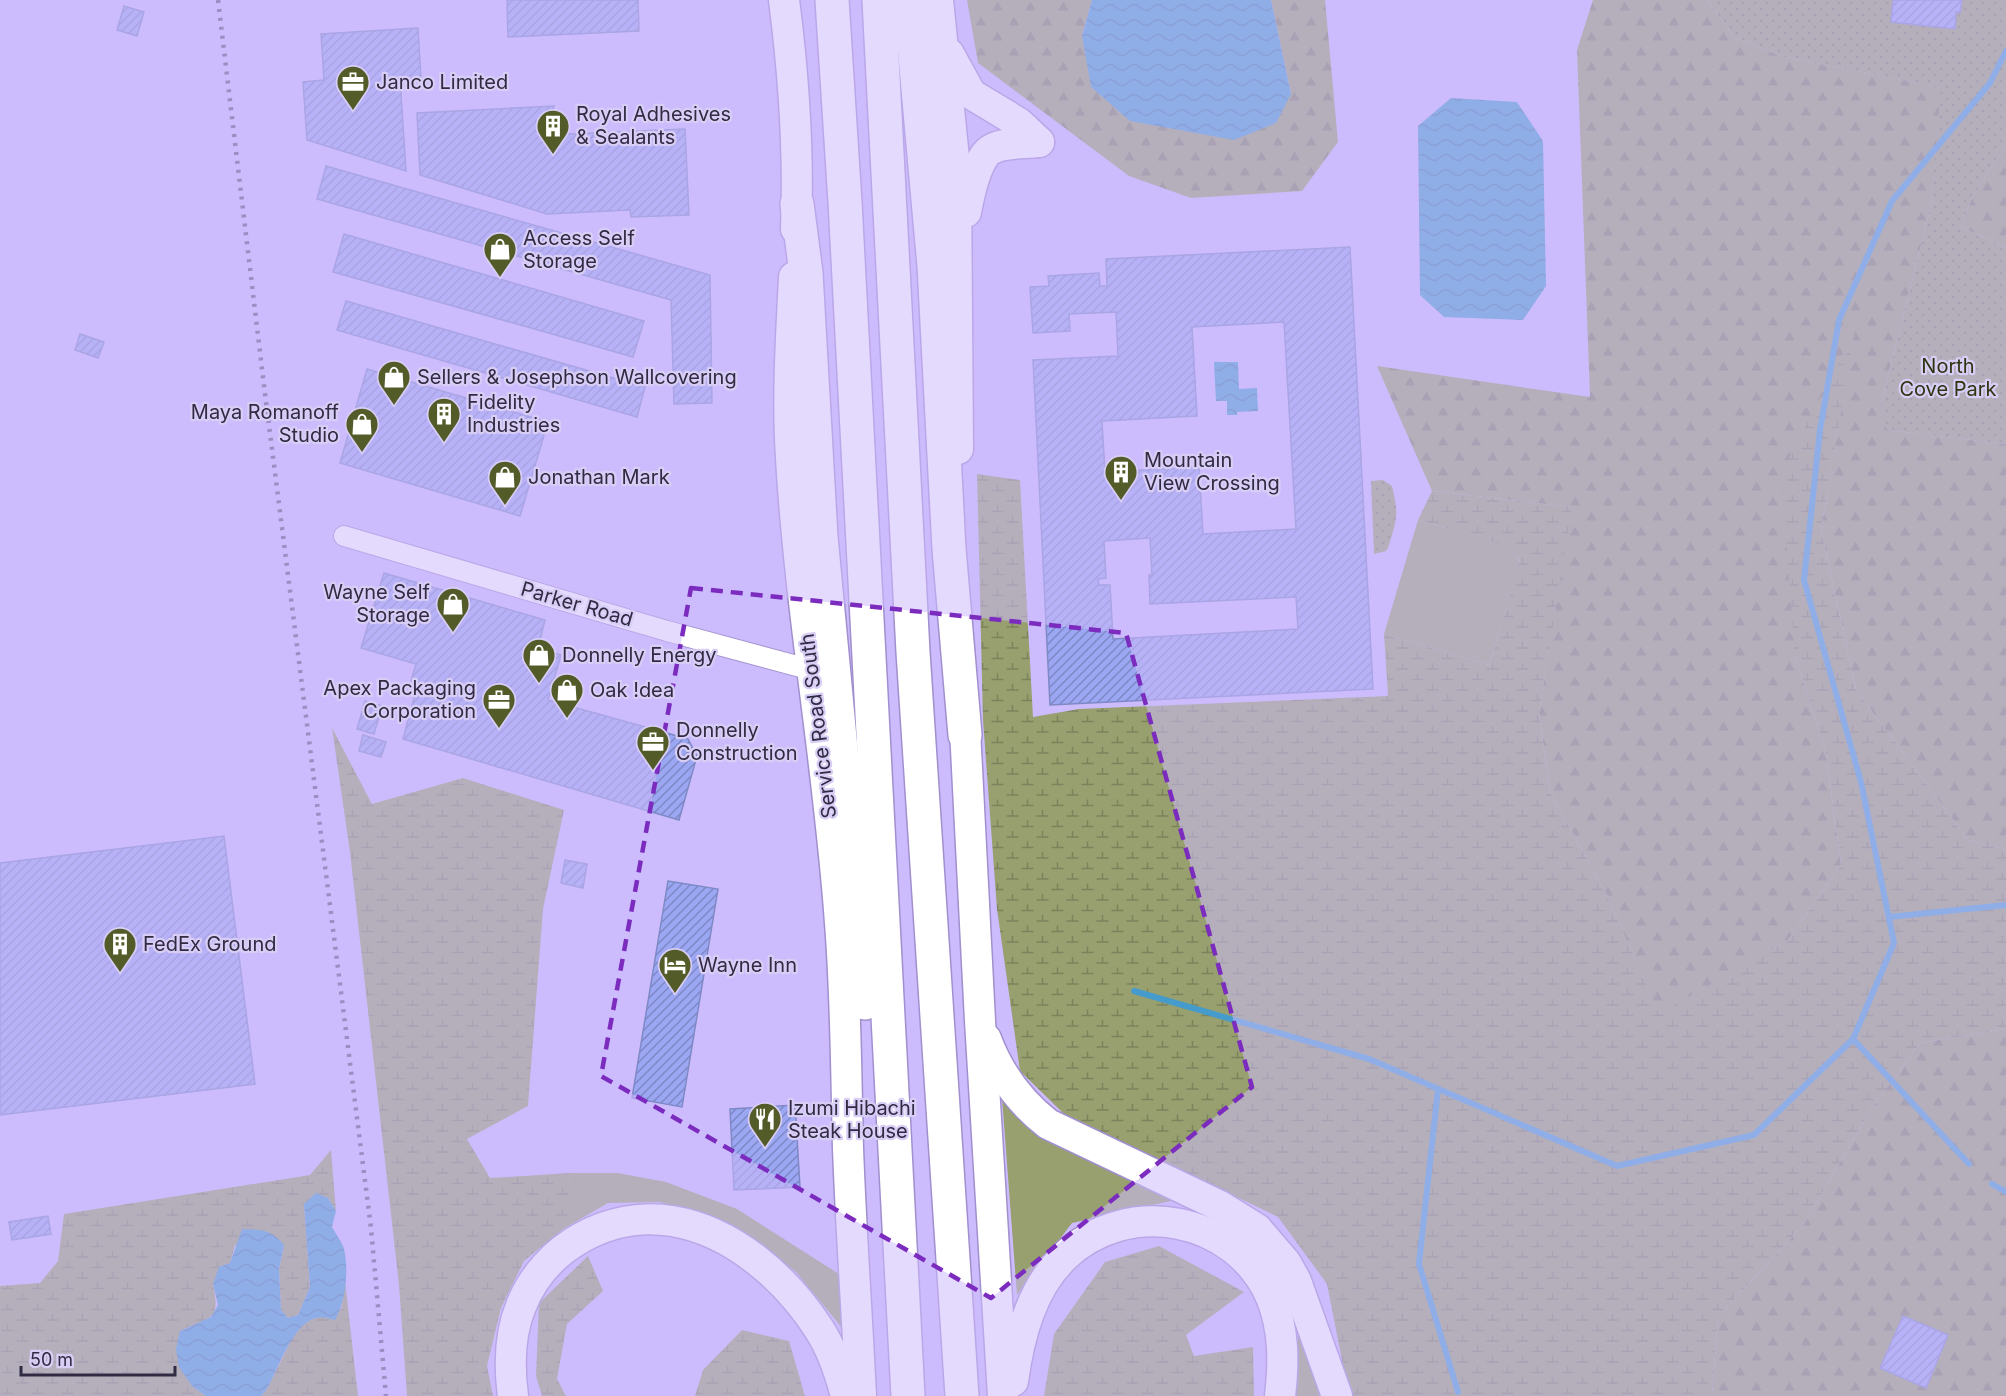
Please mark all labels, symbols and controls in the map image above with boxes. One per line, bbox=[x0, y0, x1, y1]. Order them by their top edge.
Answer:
office icon: Janco Limited bbox=[335, 64, 371, 111]
place label: Janco Limited bbox=[376, 70, 508, 94]
place label: Royal Adhesives & Sealants bbox=[576, 102, 731, 149]
building icon: Royal Adhesives & Sealants bbox=[535, 108, 571, 155]
place label: Access Self Storage bbox=[523, 226, 635, 273]
shop icon: Access Self Storage bbox=[482, 231, 518, 278]
park label: North Cove Park bbox=[1899, 354, 1997, 401]
shop icon: Sellers & Josephson Wallcovering bbox=[376, 359, 412, 406]
place label: Sellers & Josephson Wallcovering bbox=[417, 365, 737, 389]
place label: Fidelity Industries bbox=[467, 390, 560, 437]
building icon: Fidelity Industries bbox=[426, 396, 462, 443]
place label: Maya Romanoff Studio bbox=[191, 400, 340, 447]
shop icon: Maya Romanoff Studio bbox=[344, 406, 380, 453]
place label: Mountain View Crossing bbox=[1144, 448, 1280, 495]
building icon: Mountain View Crossing bbox=[1103, 454, 1139, 501]
shop icon: Jonathan Mark bbox=[487, 459, 523, 506]
place label: Jonathan Mark bbox=[528, 465, 670, 489]
street label: Parker Road bbox=[518, 577, 636, 631]
place label: Wayne Self Storage bbox=[323, 580, 431, 627]
shop icon: Wayne Self Storage bbox=[435, 586, 471, 633]
street label: Service Road South bbox=[795, 632, 841, 820]
shop icon: Donnelly Energy bbox=[521, 637, 557, 684]
place label: Donnelly Energy bbox=[562, 643, 717, 667]
shop icon: Oak !dea bbox=[549, 672, 585, 719]
place label: Apex Packaging Corporation bbox=[323, 676, 476, 723]
place label: Oak !dea bbox=[590, 678, 674, 702]
office icon: Apex Packaging Corporation bbox=[481, 682, 517, 729]
place label: Donnelly Construction bbox=[676, 718, 798, 765]
office icon: Donnelly Construction bbox=[635, 724, 671, 771]
building icon: FedEx Ground bbox=[102, 926, 138, 973]
place label: FedEx Ground bbox=[143, 932, 277, 956]
hotel icon: Wayne Inn bbox=[657, 947, 693, 994]
place label: Wayne Inn bbox=[698, 953, 797, 977]
place label: Izumi Hibachi Steak House bbox=[788, 1096, 916, 1143]
restaurant icon: Izumi Hibachi Steak House bbox=[747, 1101, 783, 1148]
scale bar bbox=[21, 1339, 176, 1377]
text: 50 m bbox=[30, 1349, 73, 1370]

